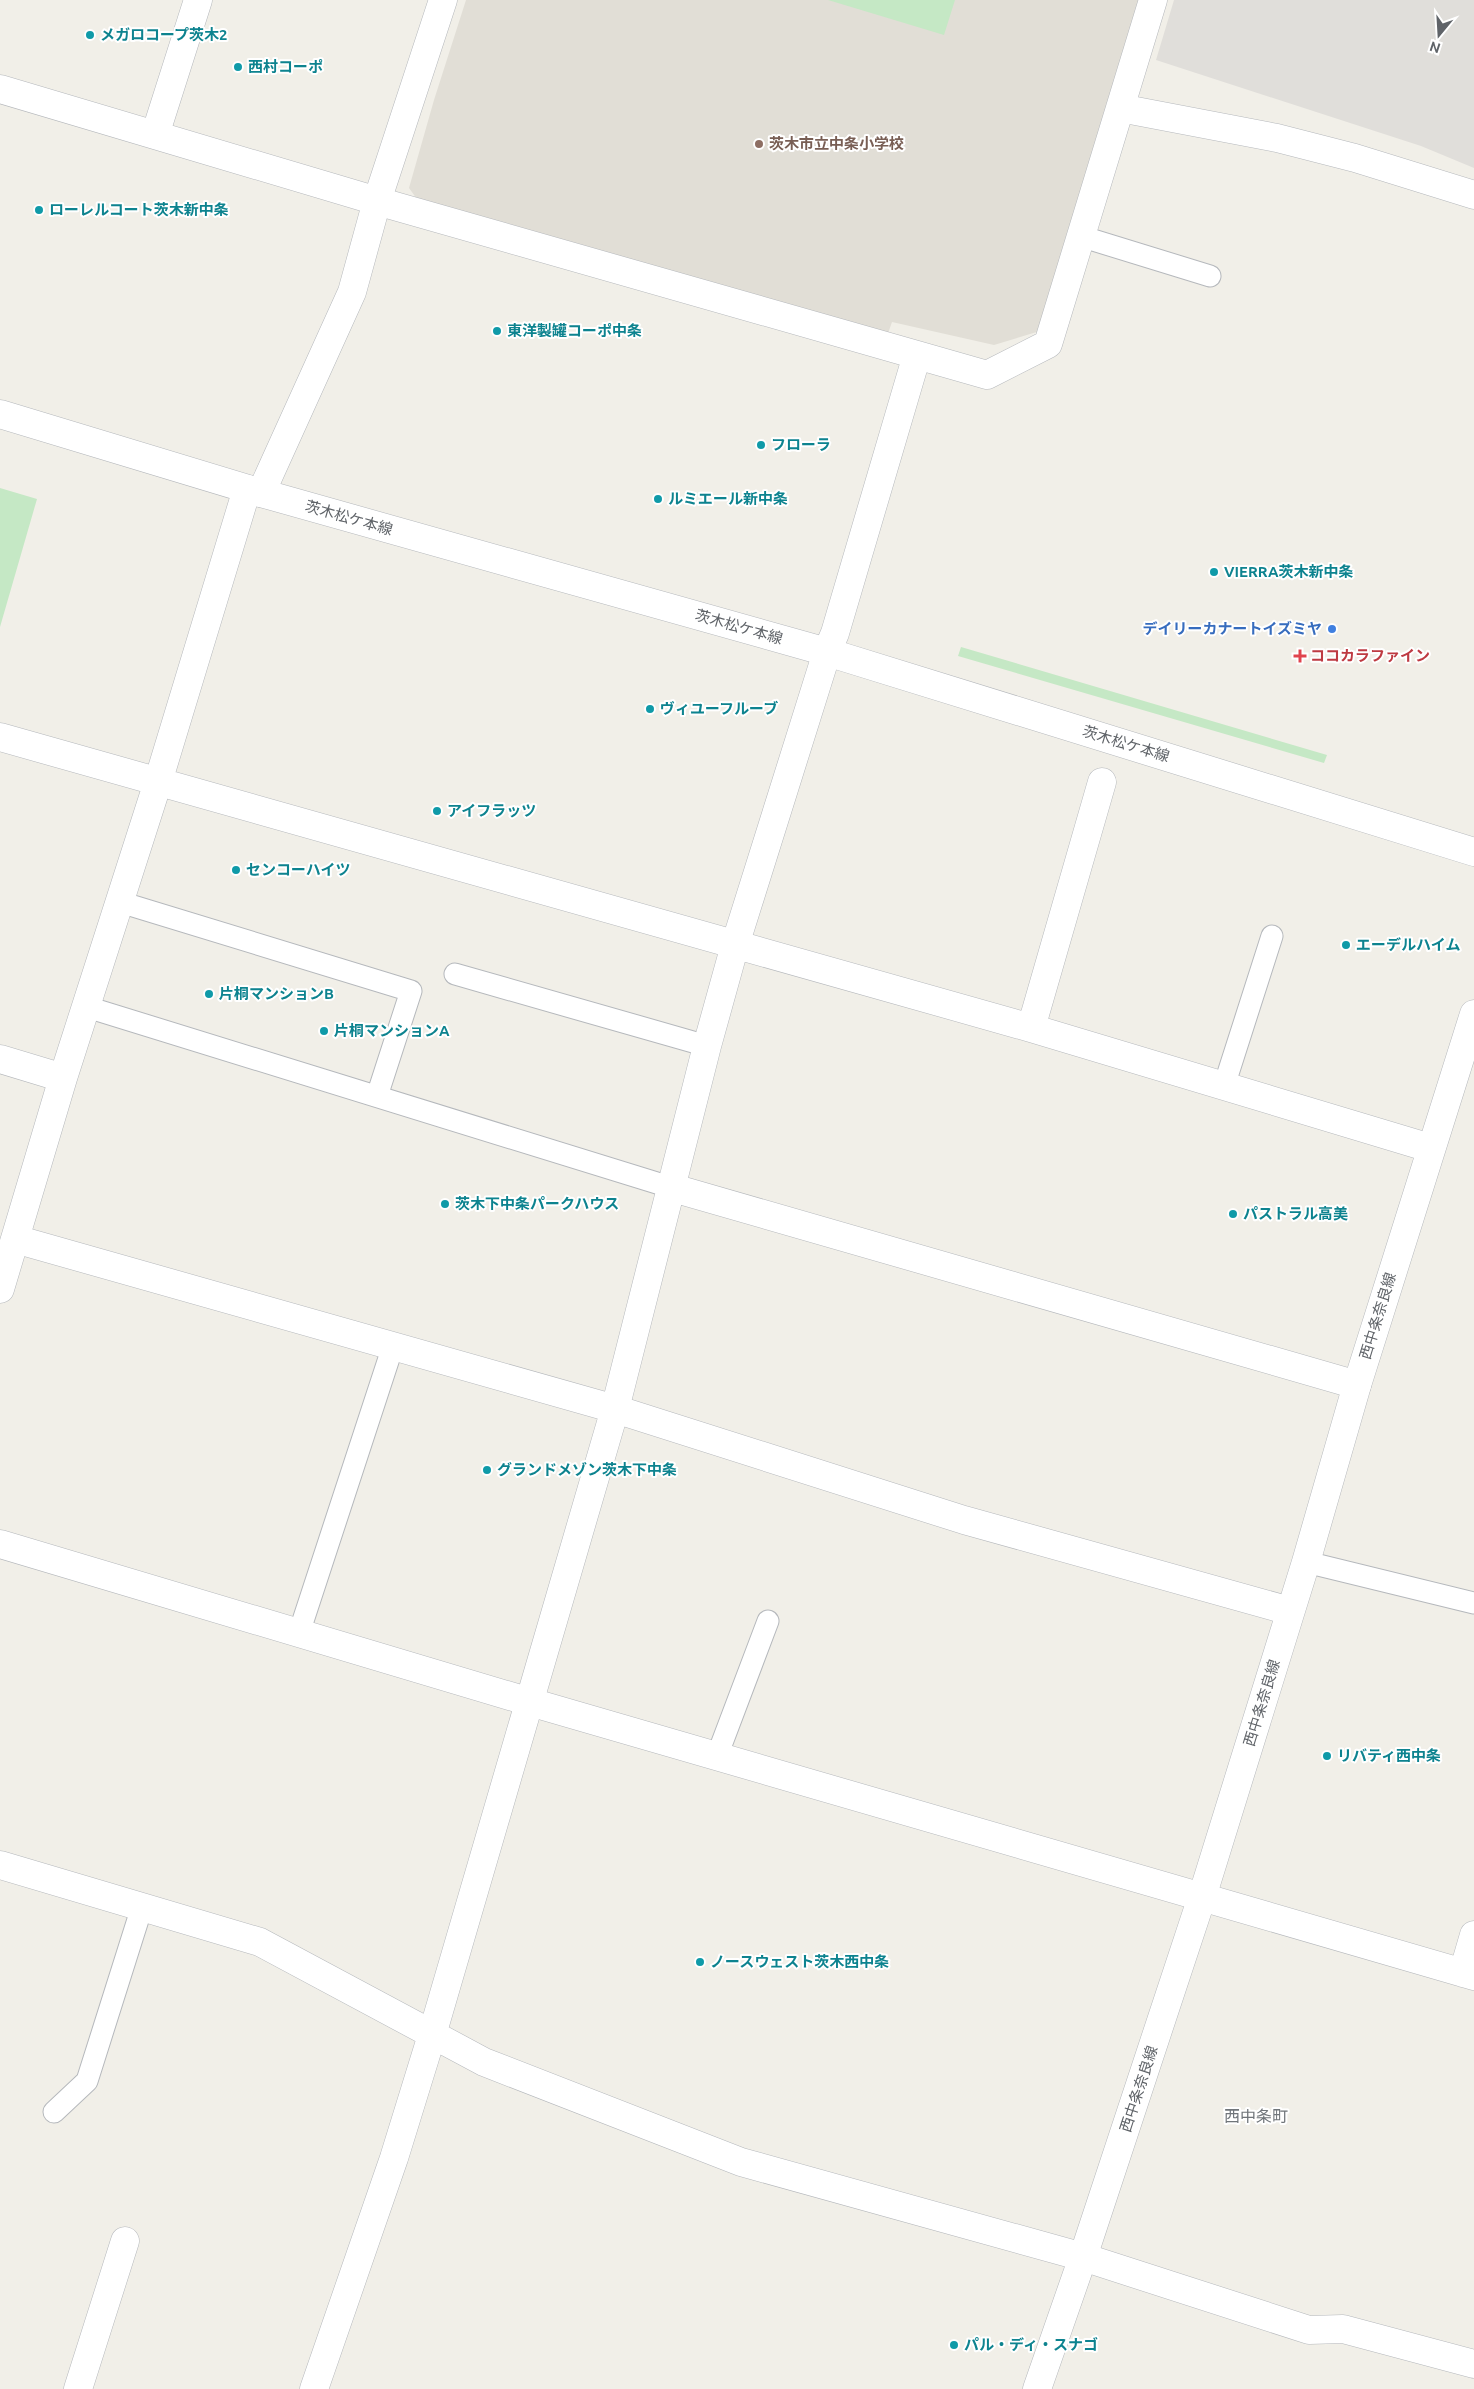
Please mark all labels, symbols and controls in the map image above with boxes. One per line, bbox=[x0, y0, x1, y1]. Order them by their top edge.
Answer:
north arrow bbox=[1414, 10, 1464, 60]
place label: メガロコープ茨木2 bbox=[100, 26, 228, 43]
marker: メガロコープ茨木2 bbox=[84, 29, 96, 41]
text: N bbox=[1428, 38, 1442, 57]
place label: 西村コーポ bbox=[248, 58, 323, 75]
marker: 西村コーポ bbox=[232, 61, 244, 73]
place label: 茨木市立中条小学校 bbox=[769, 135, 904, 152]
marker: 茨木市立中条小学校 bbox=[753, 138, 765, 150]
place label: ローレルコート茨木新中条 bbox=[49, 201, 229, 218]
marker: ローレルコート茨木新中条 bbox=[33, 204, 45, 216]
place label: 東洋製罐コーポ中条 bbox=[507, 322, 642, 339]
marker: 東洋製罐コーポ中条 bbox=[491, 325, 503, 337]
place label: フローラ bbox=[771, 436, 831, 453]
marker: フローラ bbox=[755, 439, 767, 451]
place label: ルミエール新中条 bbox=[668, 490, 788, 507]
marker: ルミエール新中条 bbox=[652, 493, 664, 505]
street label: 茨木松ケ本線 bbox=[304, 497, 395, 538]
place label: VIERRA茨木新中条 bbox=[1224, 563, 1354, 580]
marker: VIERRA茨木新中条 bbox=[1208, 566, 1220, 578]
street label: 茨木松ケ本線 bbox=[694, 606, 785, 647]
place label: デイリーカナートイズミヤ bbox=[1142, 620, 1322, 637]
marker: デイリーカナートイズミヤ bbox=[1326, 623, 1338, 635]
place label: ココカラファイン bbox=[1310, 647, 1430, 664]
marker: ココカラファイン bbox=[1294, 650, 1306, 662]
place label: ヴィユーフルーブ bbox=[660, 700, 778, 717]
marker: ヴィユーフルーブ bbox=[644, 703, 656, 715]
street label: 茨木松ケ本線 bbox=[1081, 722, 1172, 765]
place label: アイフラッツ bbox=[447, 802, 536, 819]
marker: アイフラッツ bbox=[431, 805, 443, 817]
place label: センコーハイツ bbox=[246, 861, 350, 878]
marker: センコーハイツ bbox=[230, 864, 242, 876]
place label: エーデルハイム bbox=[1356, 936, 1460, 953]
marker: エーデルハイム bbox=[1340, 939, 1352, 951]
place label: 片桐マンションB bbox=[219, 985, 334, 1002]
marker: 片桐マンションB bbox=[203, 988, 215, 1000]
place label: 片桐マンションA bbox=[334, 1022, 450, 1039]
marker: 片桐マンションA bbox=[318, 1025, 330, 1037]
place label: 茨木下中条パークハウス bbox=[455, 1195, 619, 1212]
marker: 茨木下中条パークハウス bbox=[439, 1198, 451, 1210]
place label: パストラル高美 bbox=[1243, 1205, 1348, 1222]
marker: パストラル高美 bbox=[1227, 1208, 1239, 1220]
street label: 西中条奈良線 bbox=[1356, 1270, 1399, 1361]
place label: グランドメゾン茨木下中条 bbox=[497, 1461, 677, 1478]
marker: グランドメゾン茨木下中条 bbox=[481, 1464, 493, 1476]
street label: 西中条奈良線 bbox=[1240, 1657, 1283, 1748]
place label: リバティ西中条 bbox=[1337, 1747, 1441, 1764]
marker: リバティ西中条 bbox=[1321, 1750, 1333, 1762]
place label: ノースウェスト茨木西中条 bbox=[710, 1953, 889, 1970]
marker: ノースウェスト茨木西中条 bbox=[694, 1956, 706, 1968]
street label: 西中条奈良線 bbox=[1117, 2043, 1161, 2134]
district label: 西中条町 bbox=[1224, 2107, 1288, 2125]
place label: パル・ディ・スナゴ bbox=[964, 2336, 1098, 2353]
marker: パル・ディ・スナゴ bbox=[948, 2339, 960, 2351]

